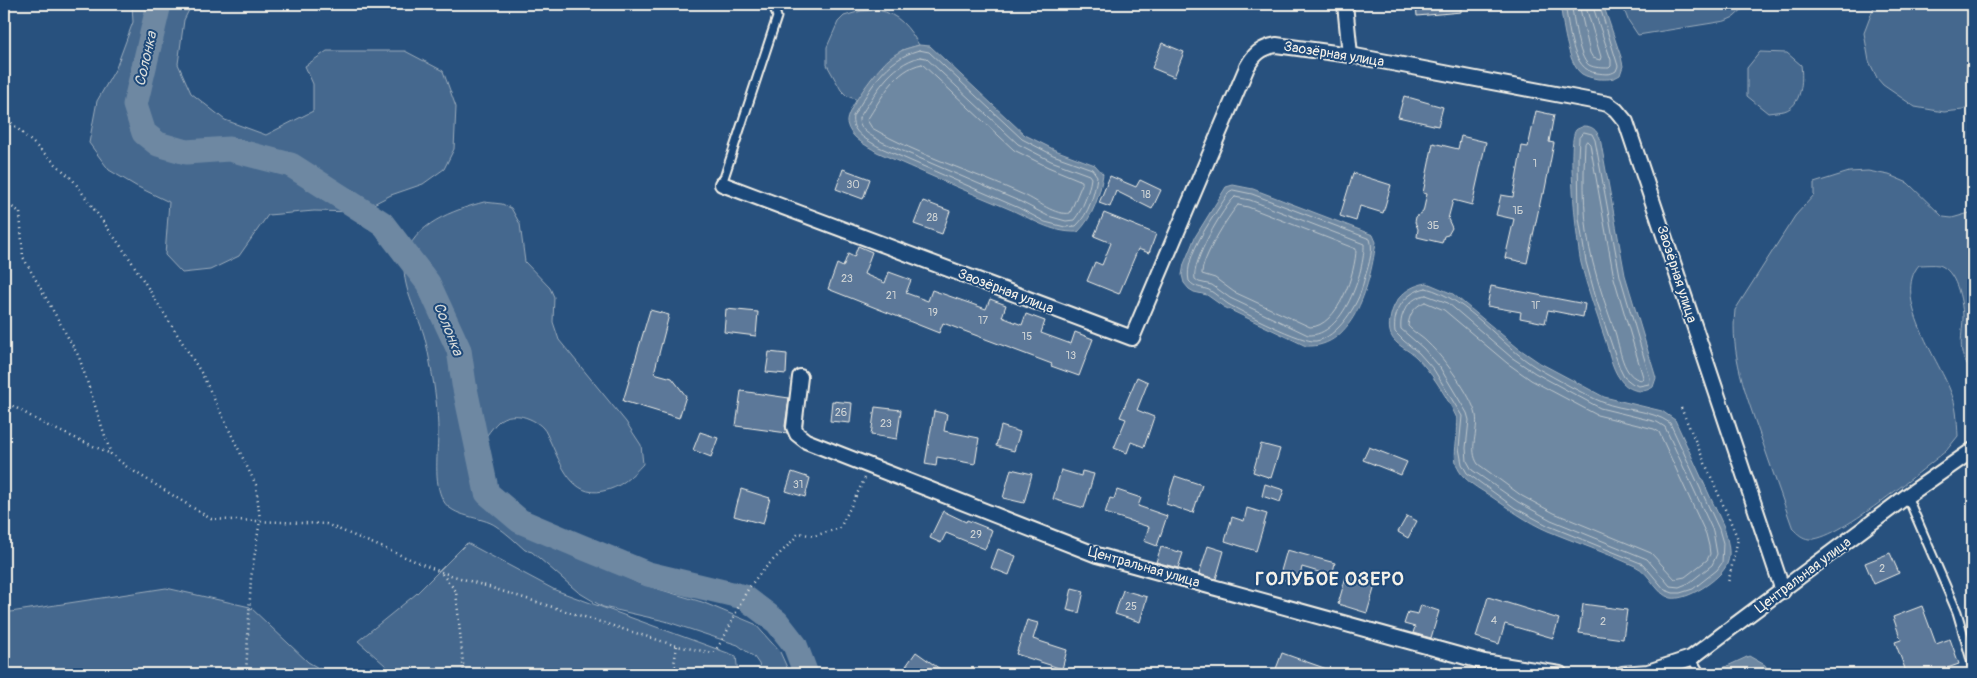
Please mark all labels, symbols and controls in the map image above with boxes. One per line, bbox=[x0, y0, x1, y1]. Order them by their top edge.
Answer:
water label: Солонка bbox=[131, 29, 162, 88]
street label: Заозёрная улица bbox=[1283, 38, 1385, 70]
house number: 1 bbox=[1533, 157, 1537, 170]
house number: 30 bbox=[846, 178, 860, 191]
house number: 18 bbox=[1141, 188, 1151, 201]
house number: 1Б bbox=[1513, 204, 1523, 217]
house number: 28 bbox=[926, 211, 938, 224]
house number: 3Б bbox=[1427, 219, 1439, 232]
street label: Заозёрная улица bbox=[1653, 223, 1701, 325]
street label: Заозёрная улица bbox=[956, 265, 1056, 317]
house number: 23 bbox=[841, 272, 853, 285]
house number: 21 bbox=[886, 289, 896, 302]
house number: 1Г bbox=[1531, 299, 1541, 312]
water label: Солонка bbox=[429, 300, 468, 359]
house number: 19 bbox=[928, 306, 938, 319]
house number: 17 bbox=[978, 314, 988, 327]
house number: 15 bbox=[1022, 330, 1032, 343]
house number: 13 bbox=[1066, 349, 1076, 362]
house number: 26 bbox=[835, 406, 847, 419]
house number: 23 bbox=[880, 417, 892, 430]
house number: 31 bbox=[793, 478, 803, 491]
house number: 29 bbox=[970, 528, 982, 541]
street label: Центральная улица bbox=[1752, 533, 1854, 617]
street label: Центральная улица bbox=[1086, 543, 1202, 591]
house number: 2 bbox=[1879, 562, 1885, 575]
district label: ГОЛУБОЕ ОЗЕРО bbox=[1255, 567, 1405, 591]
house number: 25 bbox=[1125, 600, 1137, 613]
house number: 4 bbox=[1491, 614, 1498, 627]
house number: 2 bbox=[1600, 615, 1606, 628]

